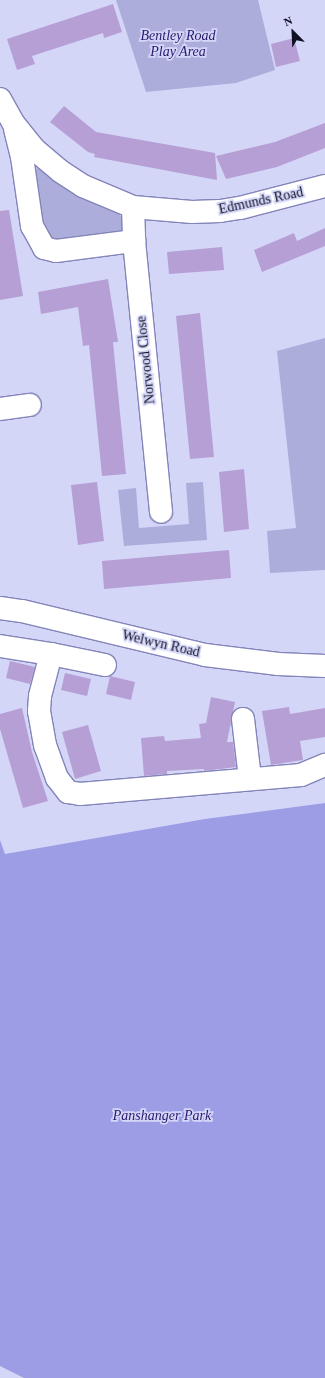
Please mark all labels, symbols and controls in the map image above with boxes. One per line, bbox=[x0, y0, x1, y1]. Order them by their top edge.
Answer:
north arrow bbox=[273, 12, 313, 52]
text: N bbox=[282, 14, 294, 28]
park label: Bentley Road Play Area bbox=[140, 28, 216, 60]
street label: Edmunds Road bbox=[217, 184, 305, 218]
street label: Norwood Close bbox=[133, 315, 159, 405]
street label: Welwyn Road bbox=[120, 627, 202, 661]
park label: Panshanger Park bbox=[113, 1108, 211, 1124]

